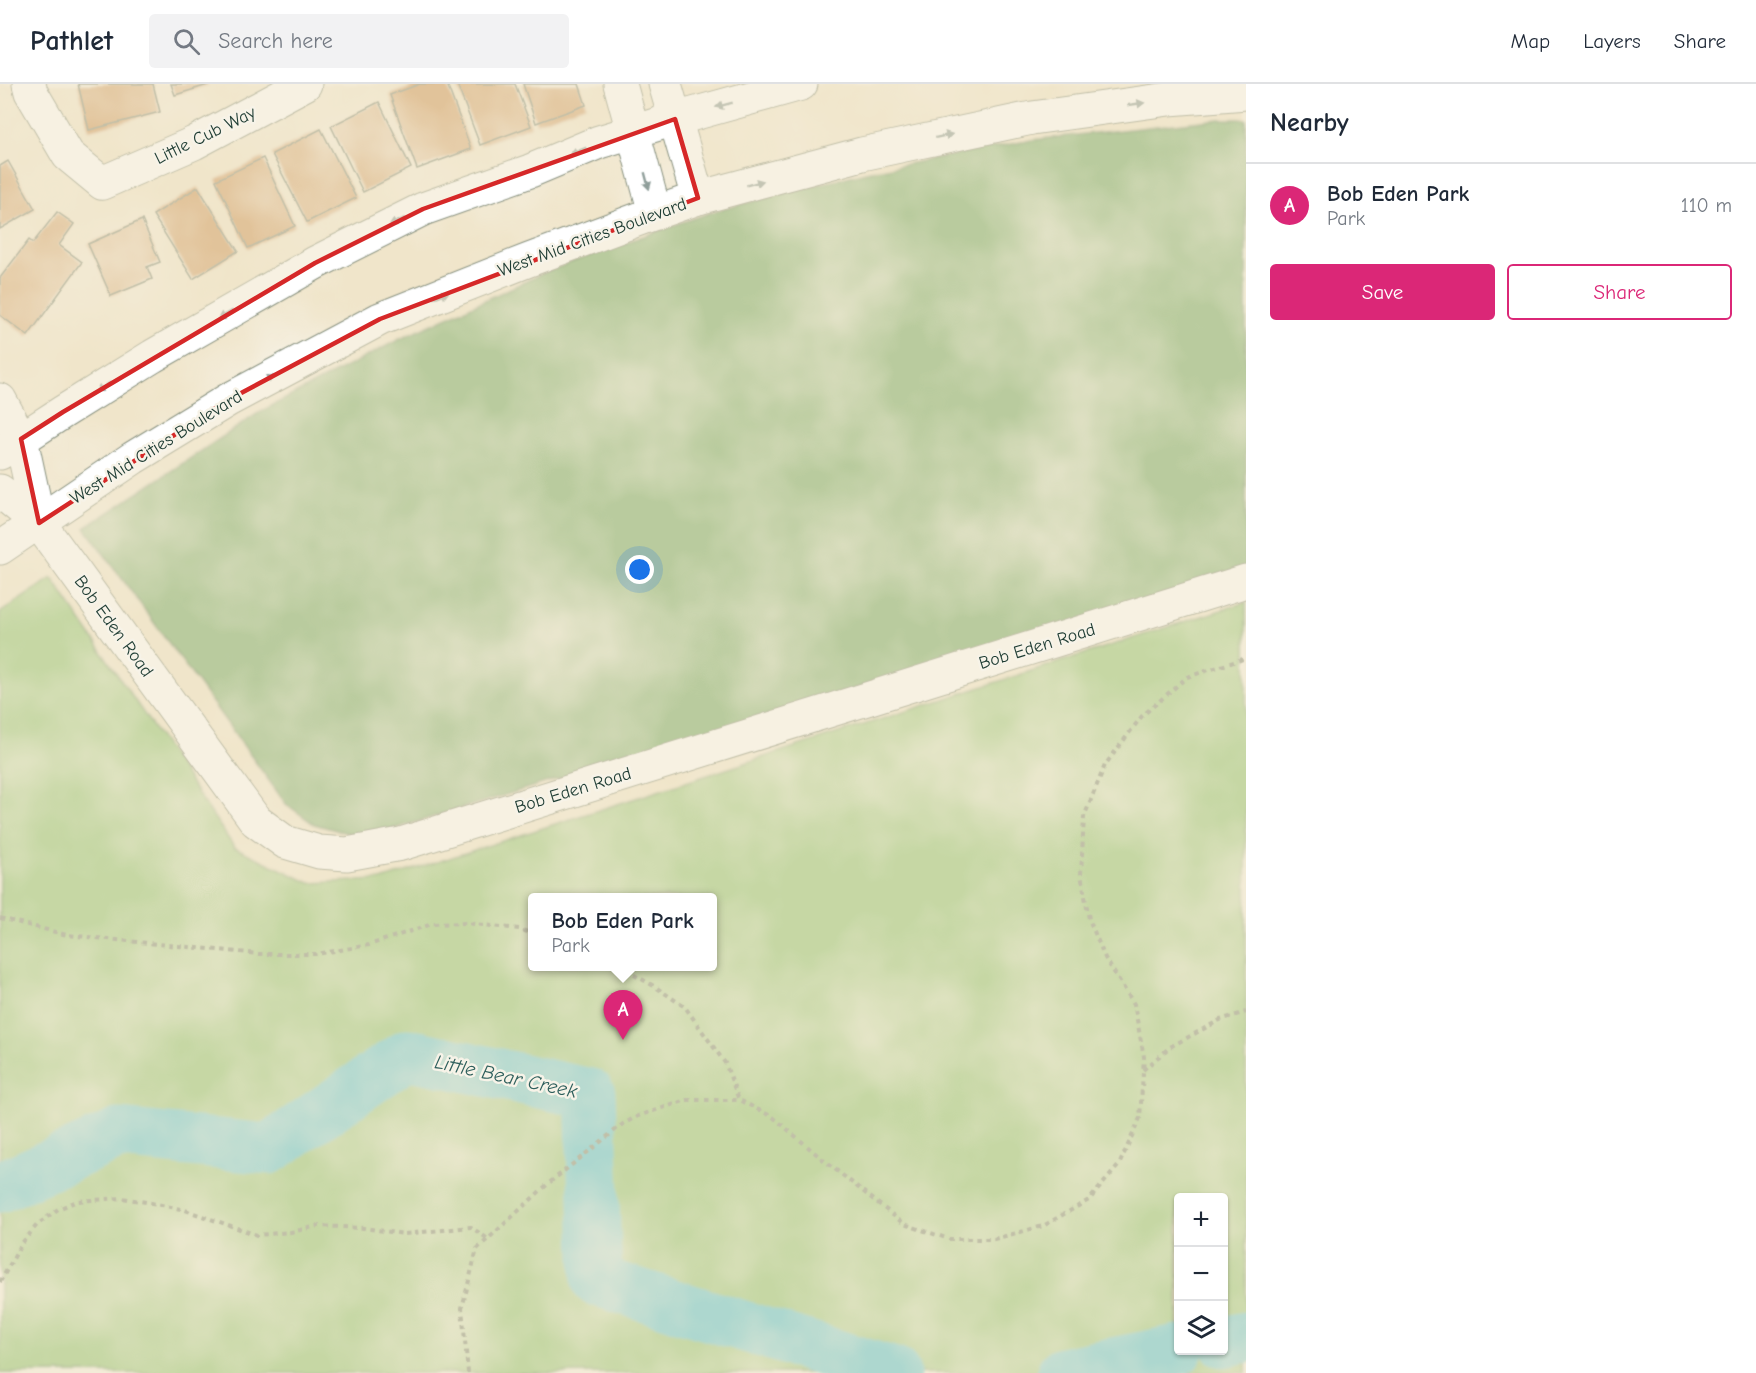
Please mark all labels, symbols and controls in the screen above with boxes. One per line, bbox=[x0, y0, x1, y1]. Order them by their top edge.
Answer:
search box bbox=[149, 14, 569, 68]
text: Pathlet bbox=[30, 25, 113, 57]
icon: search bbox=[170, 25, 203, 58]
text: Search here bbox=[218, 28, 333, 54]
text: Map bbox=[1511, 29, 1550, 53]
text: Layers bbox=[1583, 29, 1641, 53]
text: Share bbox=[1674, 29, 1726, 53]
one-way arrow bbox=[1127, 99, 1146, 108]
street label: Little Cub Way bbox=[151, 101, 260, 169]
one-way arrow bbox=[715, 101, 733, 111]
text: Nearby bbox=[1270, 108, 1349, 138]
one-way arrow bbox=[935, 131, 954, 140]
one-way arrow bbox=[569, 146, 587, 156]
one-way arrow bbox=[642, 172, 652, 190]
one-way arrow bbox=[746, 178, 764, 187]
text: Bob Eden Park bbox=[1327, 181, 1469, 207]
street label: West Mid Cities Boulevard bbox=[495, 194, 689, 281]
text: A bbox=[1284, 194, 1295, 217]
text: 110 m bbox=[1681, 194, 1732, 217]
text: Park bbox=[1327, 207, 1365, 230]
one-way arrow bbox=[388, 217, 405, 227]
button: Save bbox=[1270, 264, 1495, 320]
button: Share bbox=[1507, 264, 1732, 320]
one-way arrow bbox=[432, 290, 450, 299]
one-way arrow bbox=[217, 309, 234, 319]
one-way arrow bbox=[258, 375, 275, 385]
one-way arrow bbox=[95, 381, 111, 392]
street label: West Mid Cities Boulevard bbox=[66, 386, 246, 509]
your location bbox=[625, 555, 654, 584]
street label: Bob Eden Road bbox=[70, 571, 158, 681]
street label: Bob Eden Road bbox=[976, 619, 1098, 674]
street label: Bob Eden Road bbox=[512, 763, 634, 818]
popup bbox=[528, 893, 717, 971]
text: Bob Eden Park bbox=[551, 908, 694, 934]
text: Park bbox=[551, 934, 590, 957]
pin: A bbox=[604, 990, 642, 1040]
water label: Little Bear Creek bbox=[433, 1050, 579, 1103]
map controls bbox=[1174, 1193, 1228, 1355]
button: + bbox=[1174, 1193, 1228, 1247]
button: − bbox=[1174, 1247, 1228, 1301]
button: layers bbox=[1174, 1301, 1228, 1355]

